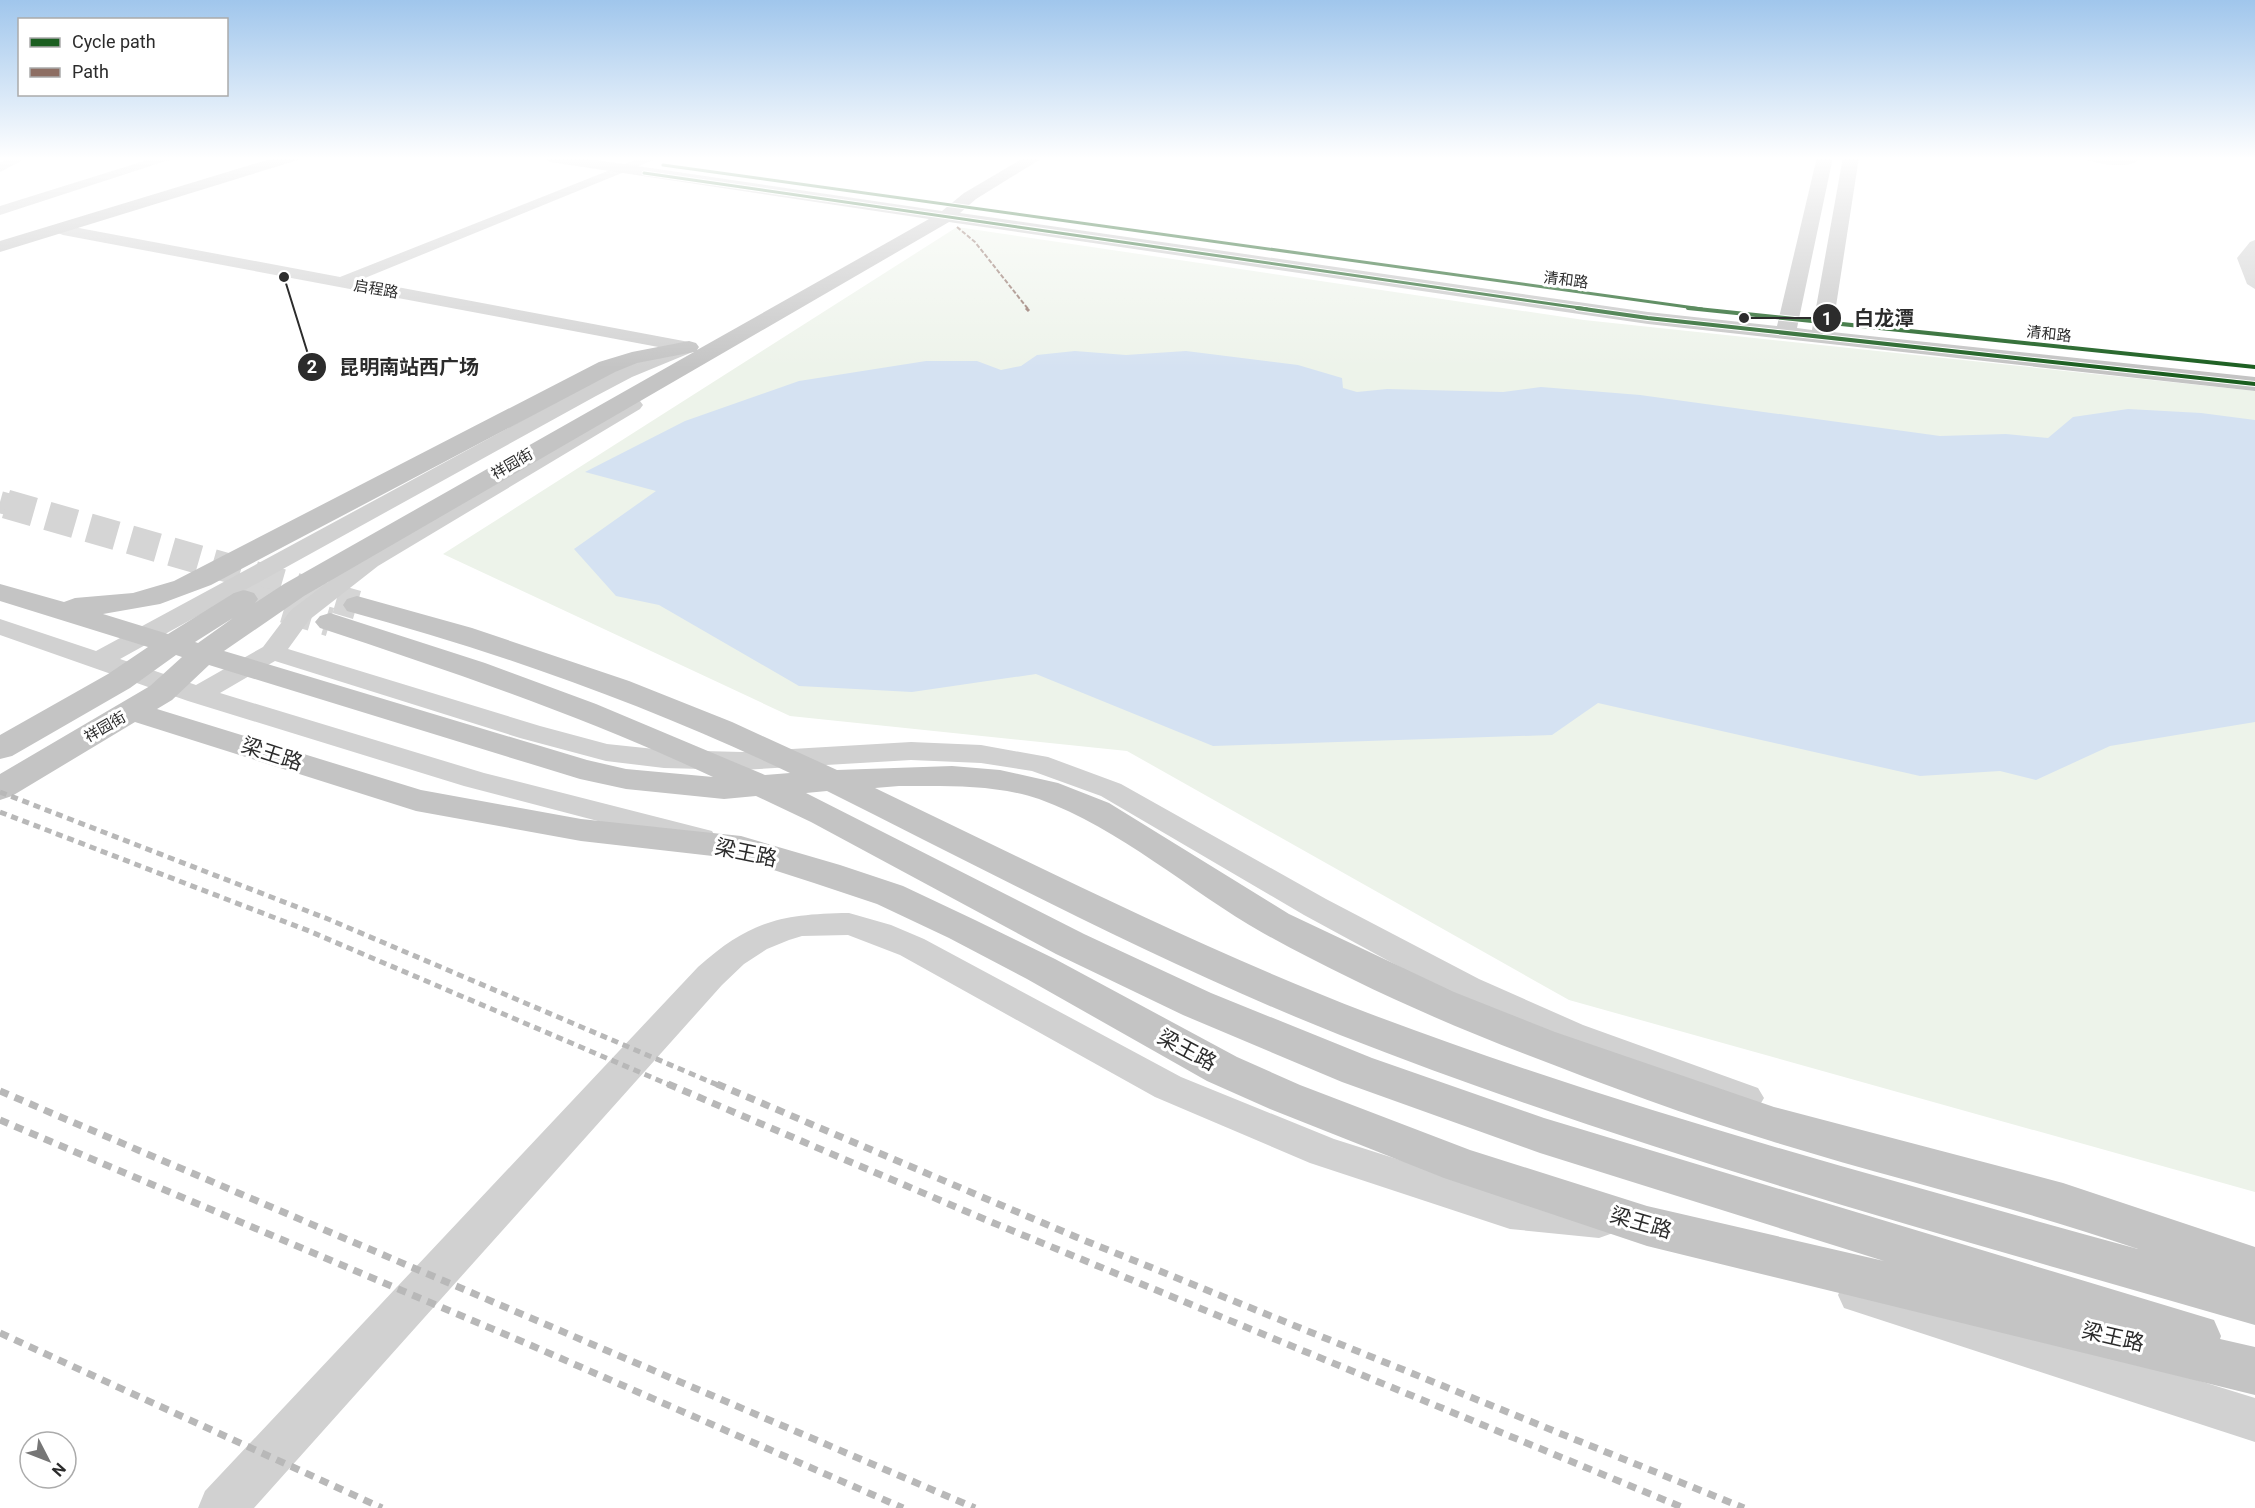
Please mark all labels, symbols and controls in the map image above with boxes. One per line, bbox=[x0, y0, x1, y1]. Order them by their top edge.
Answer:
legend bbox=[18, 18, 228, 96]
text: Cycle path bbox=[72, 31, 156, 52]
text: Path bbox=[72, 61, 109, 82]
street label: 清和路 bbox=[1543, 268, 1589, 292]
street label: 启程路 bbox=[352, 276, 400, 302]
callout: 白龙潭 bbox=[1812, 299, 1926, 337]
text: 白龙潭 bbox=[1854, 306, 1914, 330]
text: 1 bbox=[1822, 308, 1832, 329]
street label: 清和路 bbox=[2026, 323, 2072, 345]
callout: 昆明南站西广场 bbox=[297, 348, 491, 386]
text: 昆明南站西广场 bbox=[339, 355, 479, 379]
text: 2 bbox=[307, 356, 317, 377]
street label: 祥园街 bbox=[488, 445, 536, 483]
street label: 祥园街 bbox=[81, 708, 129, 746]
street label: 梁王路 bbox=[238, 733, 306, 775]
street label: 梁王路 bbox=[713, 835, 779, 871]
street label: 梁王路 bbox=[1154, 1025, 1220, 1075]
street label: 梁王路 bbox=[1607, 1203, 1675, 1243]
street label: 梁王路 bbox=[2080, 1318, 2146, 1356]
north arrow bbox=[18, 1430, 78, 1490]
text: N bbox=[48, 1459, 70, 1480]

